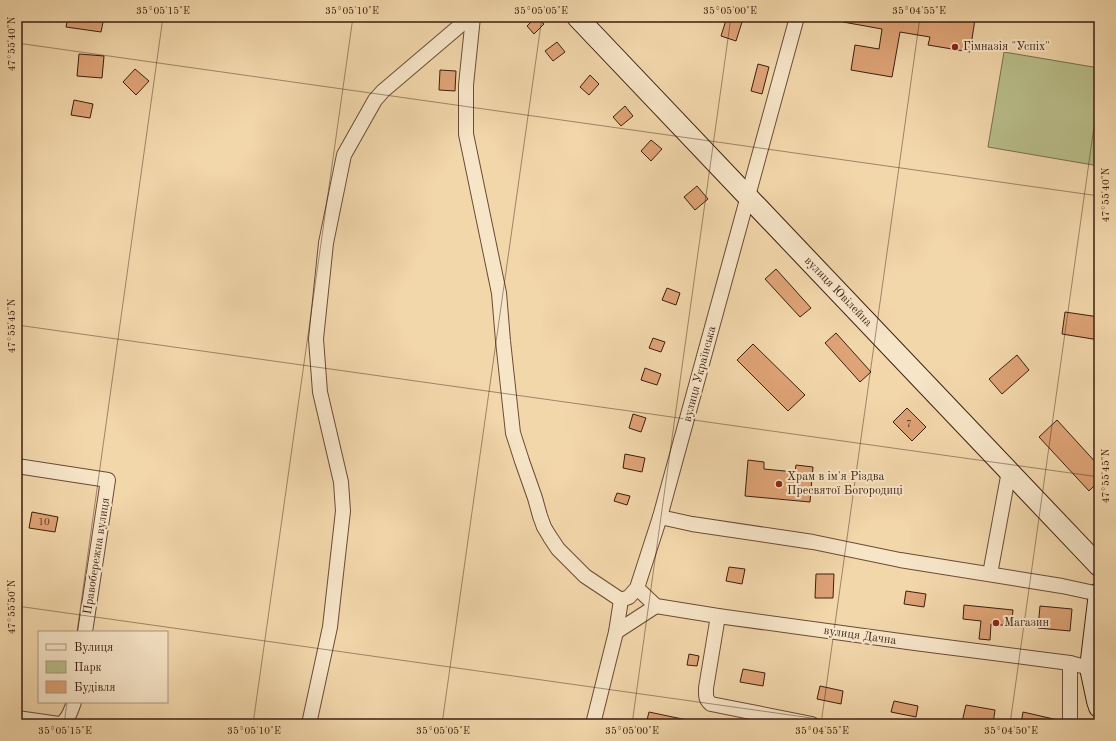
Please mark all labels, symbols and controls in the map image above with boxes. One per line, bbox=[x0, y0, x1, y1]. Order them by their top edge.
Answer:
text: 35°05'15"E bbox=[136, 6, 190, 16]
text: 35°05'10"E bbox=[325, 6, 379, 16]
text: 35°05'05"E bbox=[514, 6, 568, 16]
text: 35°05'00"E bbox=[703, 6, 757, 16]
text: 35°04'55"E bbox=[892, 6, 946, 16]
text: 47°55'40"N bbox=[7, 16, 17, 71]
place label: Гімназія "Успіх" bbox=[963, 40, 1050, 53]
marker: Гімназія "Успіх" bbox=[950, 42, 960, 52]
text: 47°55'40"N bbox=[1101, 167, 1111, 222]
street label: вулиця Ювілейна bbox=[802, 254, 875, 329]
text: 47°55'45"N bbox=[7, 298, 17, 353]
street label: вулиця Українська bbox=[681, 325, 719, 423]
house number: 7 bbox=[906, 419, 912, 429]
text: 47°55'45"N bbox=[1101, 448, 1111, 503]
place label: Храм в ім'я Різдва Пресвятої Богородиці bbox=[787, 470, 903, 497]
marker: Храм в ім'я Різдва Пресвятої Богородиці bbox=[774, 479, 784, 489]
street label: Правобережна вулиця bbox=[82, 497, 112, 615]
house number: 10 bbox=[38, 517, 50, 527]
text: 47°55'50"N bbox=[7, 579, 17, 634]
place label: Магазин bbox=[1004, 617, 1049, 629]
marker: Магазин bbox=[991, 618, 1001, 628]
street label: вулиця Дачна bbox=[823, 625, 897, 647]
legend bbox=[38, 631, 168, 703]
text: Вулиця bbox=[74, 642, 113, 654]
text: Парк bbox=[74, 662, 102, 674]
text: Будівля bbox=[74, 681, 116, 694]
text: 35°05'15"E bbox=[38, 726, 92, 736]
text: 35°05'10"E bbox=[227, 726, 281, 736]
text: 35°05'05"E bbox=[416, 726, 470, 736]
text: 35°05'00"E bbox=[605, 726, 659, 736]
text: 35°04'55"E bbox=[795, 726, 849, 736]
text: 35°04'50"E bbox=[984, 726, 1038, 736]

